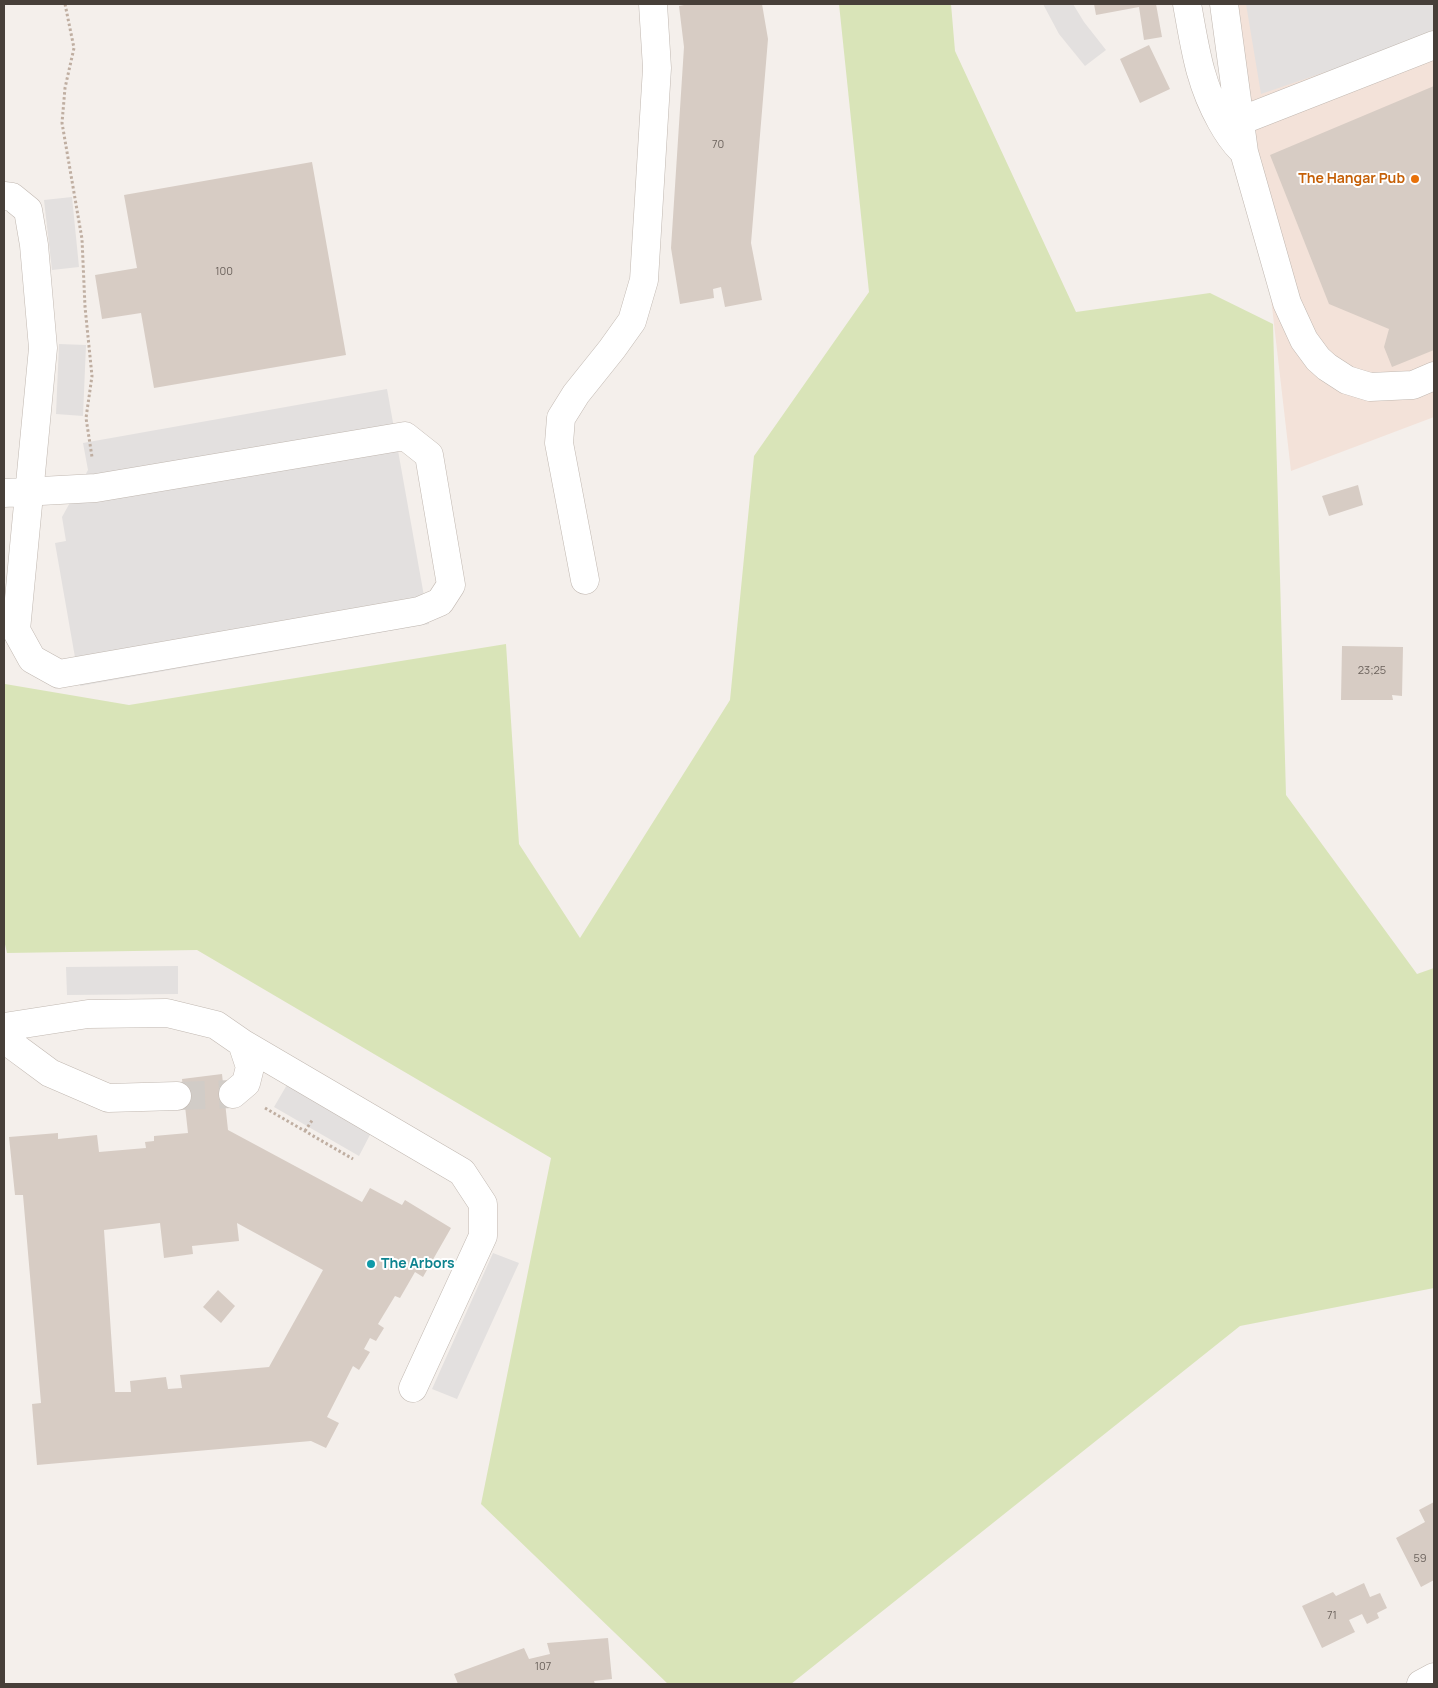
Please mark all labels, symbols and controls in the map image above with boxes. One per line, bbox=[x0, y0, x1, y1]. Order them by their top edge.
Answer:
house number: 70 bbox=[712, 138, 724, 152]
place label: The Hangar Pub bbox=[1298, 171, 1405, 187]
marker: The Hangar Pub bbox=[1409, 173, 1421, 185]
house number: 100 bbox=[215, 265, 233, 279]
house number: 23;25 bbox=[1358, 664, 1386, 678]
place label: The Arbors bbox=[381, 1256, 455, 1272]
marker: The Arbors bbox=[365, 1258, 377, 1270]
house number: 59 bbox=[1413, 1552, 1427, 1566]
house number: 71 bbox=[1327, 1609, 1337, 1623]
house number: 107 bbox=[535, 1660, 551, 1674]

